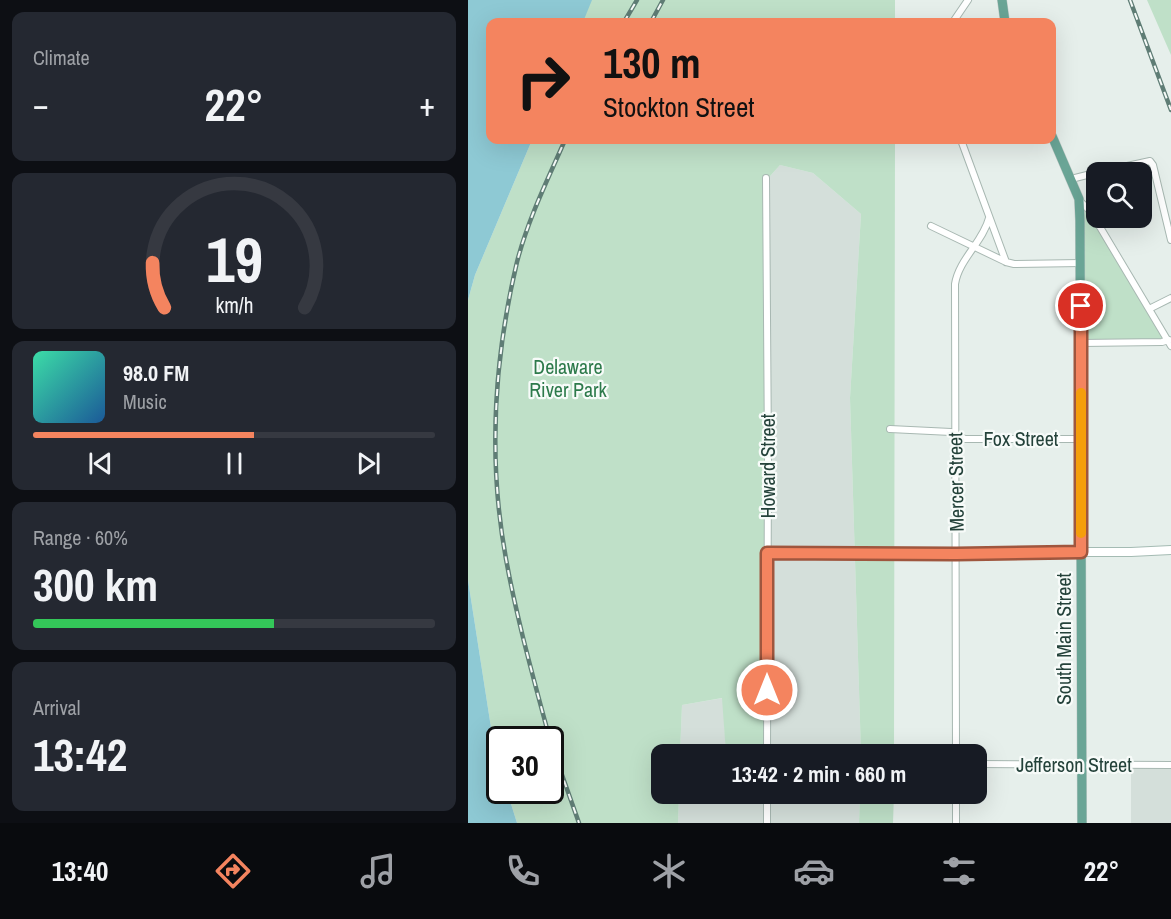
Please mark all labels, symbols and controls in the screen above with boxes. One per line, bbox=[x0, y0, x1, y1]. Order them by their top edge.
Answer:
text: 130 m bbox=[603, 35, 701, 91]
icon: right bbox=[504, 42, 582, 120]
text: Climate bbox=[33, 44, 90, 71]
text: 22° bbox=[204, 74, 264, 135]
text: − bbox=[33, 82, 49, 126]
text: + bbox=[419, 82, 435, 126]
text: Stockton Street bbox=[603, 89, 754, 125]
map controls bbox=[1086, 162, 1152, 228]
button: search bbox=[1086, 162, 1152, 228]
text: 19 bbox=[206, 217, 262, 301]
pin bbox=[1055, 280, 1106, 331]
icon: arrive bbox=[1064, 289, 1097, 322]
text: km/h bbox=[215, 291, 253, 320]
park label: Delaware River Park bbox=[529, 353, 608, 403]
text: 98.0 FM bbox=[123, 358, 189, 388]
text: Music bbox=[123, 388, 167, 415]
street label: Howard Street bbox=[754, 413, 781, 518]
street label: Fox Street bbox=[984, 425, 1059, 452]
street label: Mercer Street bbox=[941, 432, 970, 532]
icon: previous bbox=[84, 447, 117, 480]
icon: pause bbox=[218, 447, 251, 480]
icon: next bbox=[352, 447, 385, 480]
text: Range · 60% bbox=[33, 524, 128, 551]
text: 300 km bbox=[33, 554, 158, 615]
street label: South Main Street bbox=[1050, 572, 1077, 705]
position arrow bbox=[735, 658, 799, 722]
text: Arrival bbox=[33, 694, 80, 721]
text: 13:42 bbox=[33, 724, 127, 785]
speed limit sign: 30 bbox=[486, 726, 564, 804]
street label: Jefferson Street bbox=[1016, 751, 1132, 778]
text: 13:42 · 2 min · 660 m bbox=[732, 759, 906, 789]
icon: directions bbox=[212, 850, 254, 892]
icon: music bbox=[357, 850, 399, 892]
icon: phone bbox=[502, 850, 544, 892]
icon: climate bbox=[648, 850, 690, 892]
icon: car bbox=[793, 850, 835, 892]
icon: filters bbox=[938, 850, 980, 892]
text: 13:40 bbox=[52, 853, 108, 889]
text: 22° bbox=[1084, 853, 1119, 889]

